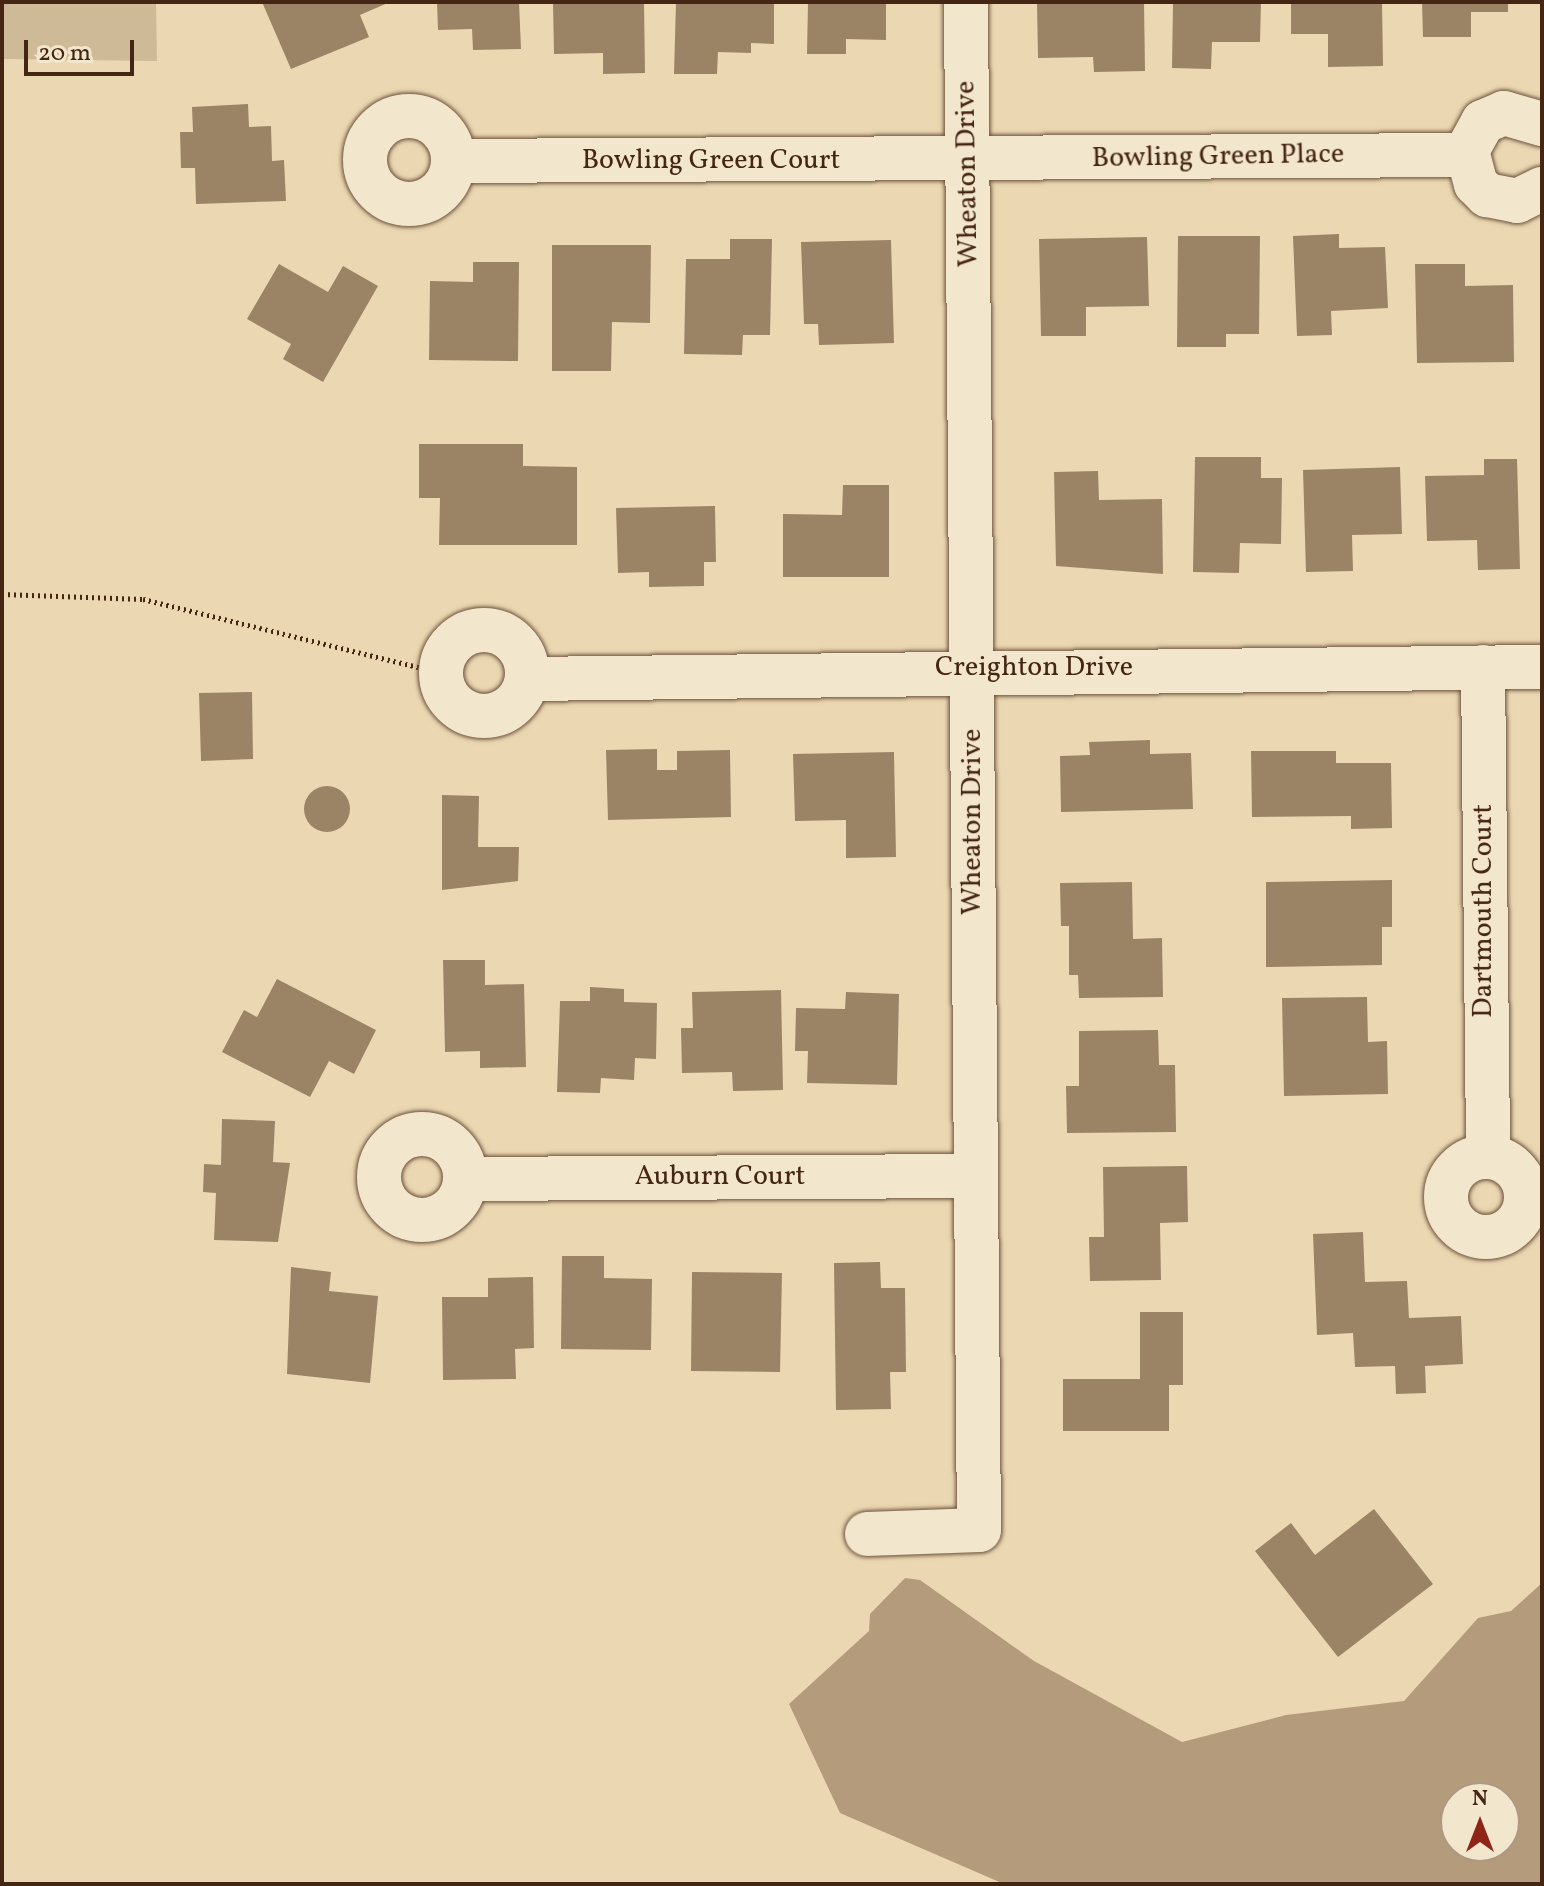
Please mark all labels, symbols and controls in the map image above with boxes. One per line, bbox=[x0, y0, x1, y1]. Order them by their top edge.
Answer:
scale bar bbox=[28, 24, 138, 74]
text: 20 m bbox=[38, 37, 91, 71]
street label: Wheaton Drive bbox=[950, 81, 986, 267]
street label: Bowling Green Place bbox=[1091, 138, 1345, 176]
street label: Bowling Green Court bbox=[582, 144, 840, 178]
street label: Creighton Drive bbox=[935, 651, 1133, 685]
street label: Wheaton Drive bbox=[956, 729, 990, 915]
street label: Dartmouth Court bbox=[1467, 804, 1501, 1018]
street label: Auburn Court bbox=[635, 1160, 805, 1194]
north arrow bbox=[1440, 1782, 1520, 1862]
text: N bbox=[1472, 1784, 1488, 1815]

